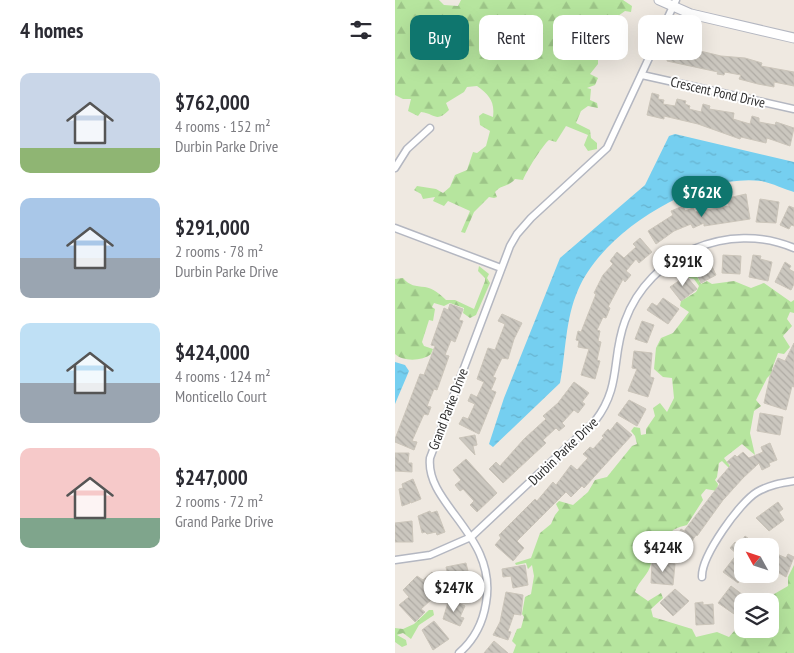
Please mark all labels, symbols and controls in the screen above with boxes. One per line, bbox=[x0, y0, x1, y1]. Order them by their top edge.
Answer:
chip: Buy bbox=[410, 15, 469, 60]
chip: Rent bbox=[479, 15, 543, 60]
chip: Filters bbox=[553, 15, 628, 60]
chip: New bbox=[638, 15, 702, 60]
icon: filters bbox=[347, 16, 375, 44]
text: 4 homes bbox=[20, 17, 83, 44]
street label: Crescent Pond Drive bbox=[669, 72, 767, 112]
text: $762,000 bbox=[175, 89, 250, 116]
icon: home bbox=[60, 93, 120, 153]
text: 4 rooms · 152 m² bbox=[175, 116, 271, 136]
text: Durbin Parke Drive bbox=[175, 136, 278, 156]
pin: $762K bbox=[667, 176, 737, 218]
text: $762K bbox=[683, 182, 721, 202]
text: $291,000 bbox=[175, 214, 250, 241]
icon: home bbox=[60, 218, 120, 278]
text: 2 rooms · 78 m² bbox=[175, 241, 263, 261]
pin: $291K bbox=[648, 244, 718, 287]
text: $291K bbox=[664, 251, 702, 271]
text: Durbin Parke Drive bbox=[175, 261, 278, 281]
text: $424,000 bbox=[175, 339, 250, 366]
icon: home bbox=[60, 343, 120, 403]
street label: Grand Parke Drive bbox=[424, 365, 472, 453]
text: 4 rooms · 124 m² bbox=[175, 366, 271, 386]
text: Monticello Court bbox=[175, 386, 267, 406]
street label: Durbin Parke Drive bbox=[524, 413, 602, 489]
text: $247,000 bbox=[175, 464, 248, 491]
icon: home bbox=[60, 468, 120, 528]
text: 2 rooms · 72 m² bbox=[175, 491, 263, 511]
text: Grand Parke Drive bbox=[175, 511, 274, 531]
pin: $424K bbox=[628, 530, 698, 573]
text: $424K bbox=[644, 537, 682, 557]
north arrow bbox=[734, 538, 779, 582]
map controls bbox=[734, 538, 779, 638]
pin: $247K bbox=[419, 570, 489, 613]
text: $247K bbox=[435, 577, 473, 597]
button: layers bbox=[734, 593, 779, 638]

